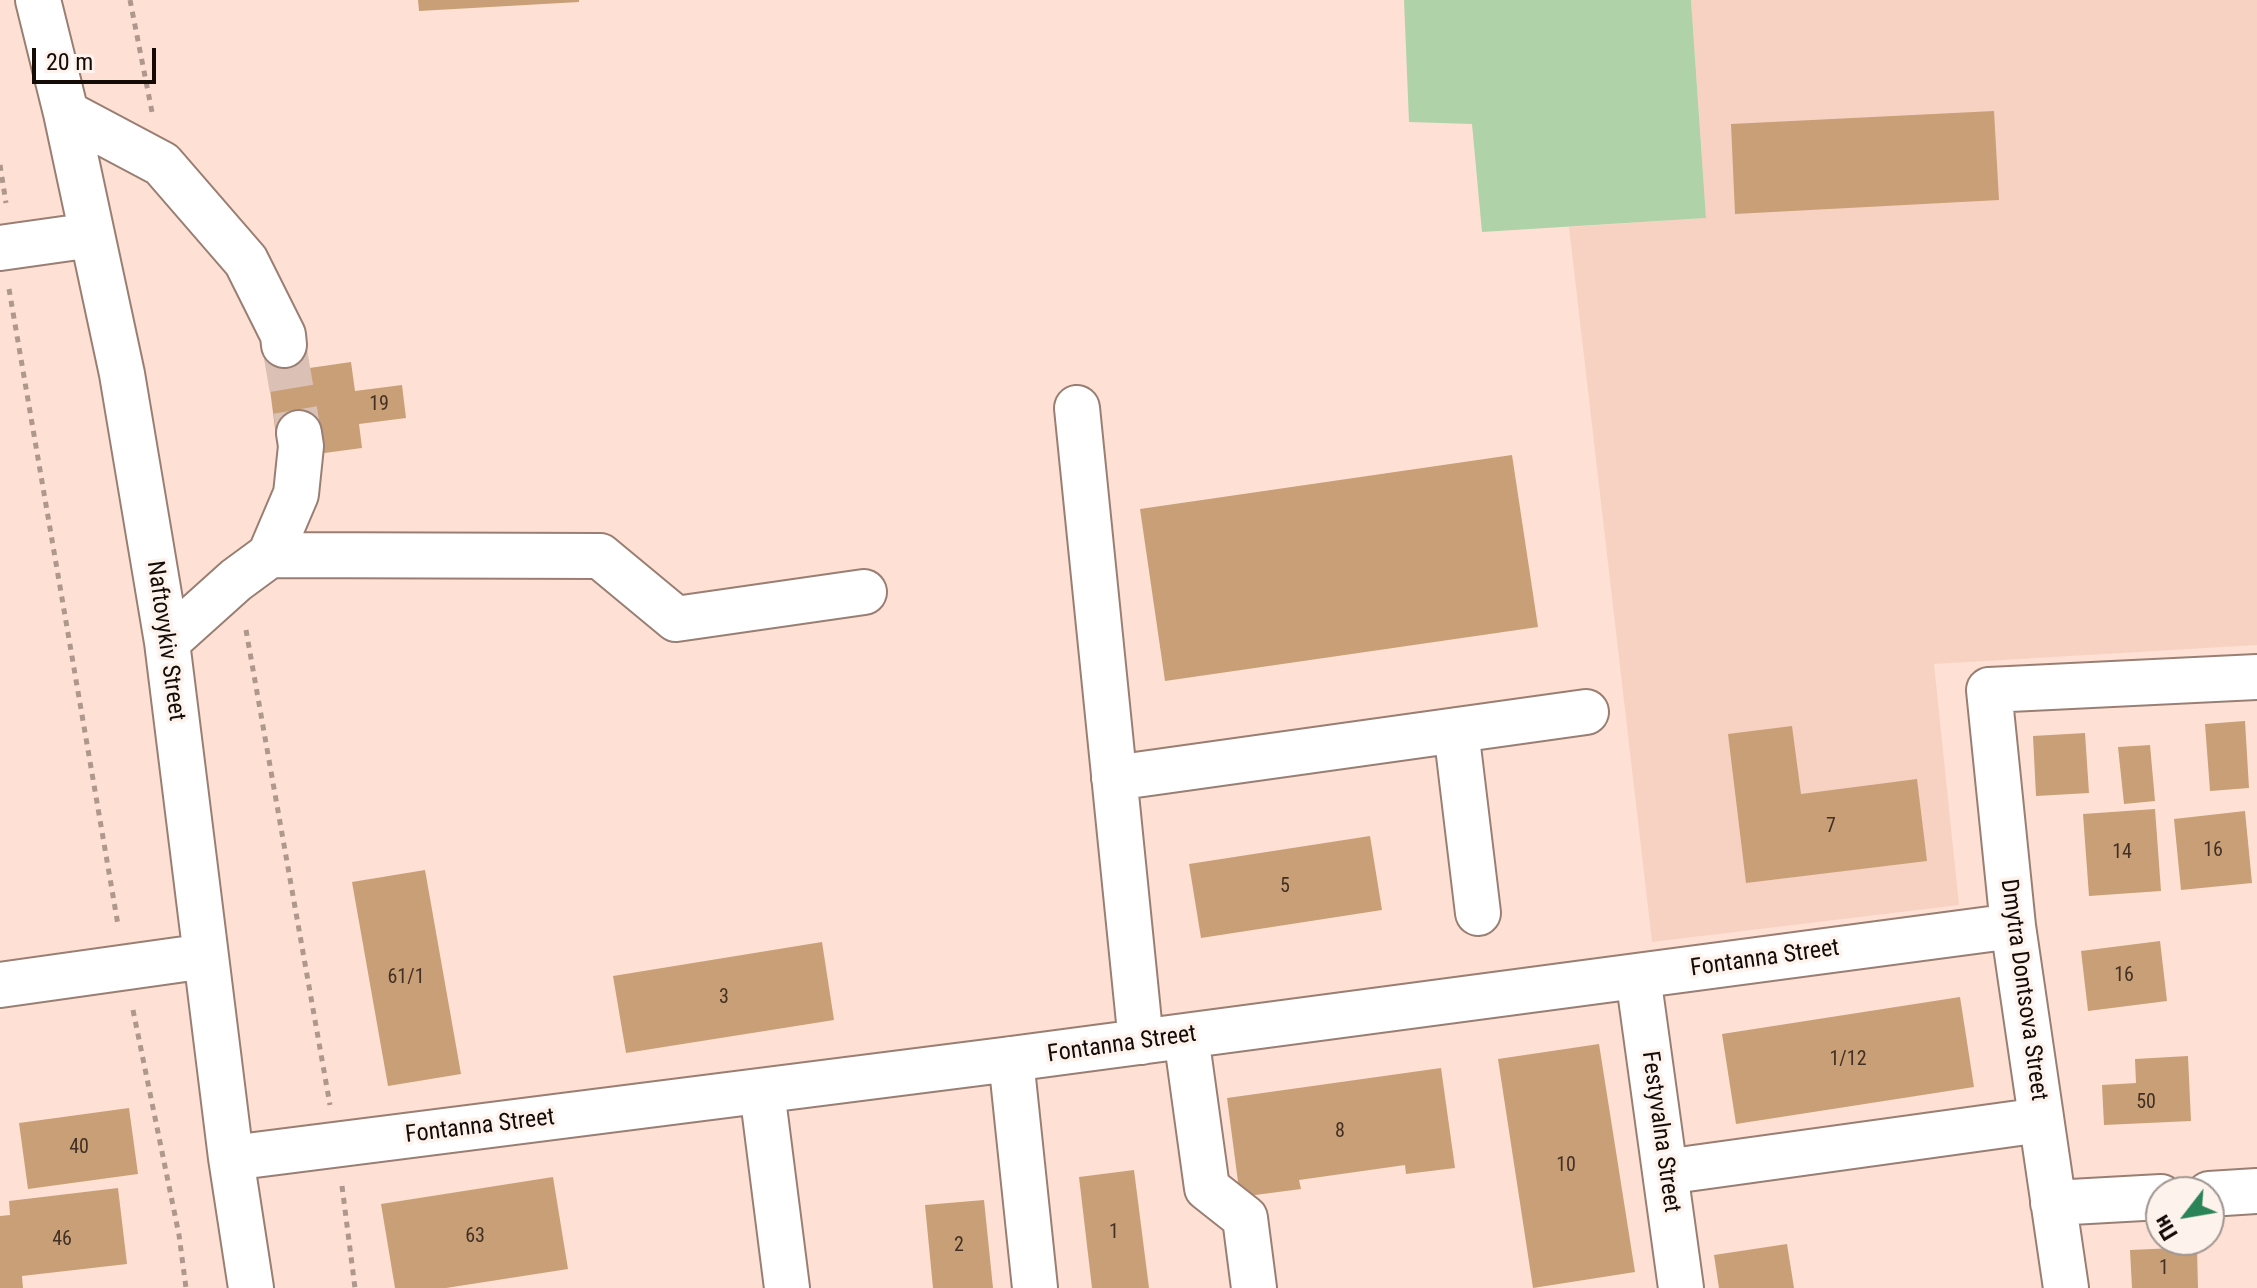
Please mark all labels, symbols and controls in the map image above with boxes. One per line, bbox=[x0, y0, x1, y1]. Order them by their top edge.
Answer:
scale bar bbox=[36, 32, 160, 82]
text: 20 m bbox=[46, 48, 93, 76]
house number: 19 bbox=[369, 393, 389, 417]
street label: Naftovykiv Street bbox=[140, 559, 190, 723]
house number: 7 bbox=[1826, 815, 1836, 839]
house number: 16 bbox=[2203, 839, 2223, 863]
house number: 14 bbox=[2112, 841, 2132, 865]
house number: 5 bbox=[1280, 875, 1290, 899]
street label: Dmytra Dontsova Street bbox=[1993, 877, 2053, 1103]
street label: Fontanna Street bbox=[1689, 934, 1841, 984]
house number: 16 bbox=[2114, 964, 2134, 988]
house number: 61/1 bbox=[387, 966, 425, 990]
house number: 3 bbox=[719, 986, 729, 1010]
street label: Fontanna Street bbox=[1046, 1020, 1198, 1070]
house number: 1/12 bbox=[1829, 1048, 1867, 1072]
street label: Festyvalna Street bbox=[1634, 1050, 1686, 1214]
house number: 50 bbox=[2136, 1091, 2156, 1115]
street label: Fontanna Street bbox=[404, 1104, 556, 1150]
house number: 8 bbox=[1335, 1120, 1345, 1144]
house number: 40 bbox=[69, 1136, 89, 1160]
house number: 10 bbox=[1556, 1154, 1576, 1178]
north arrow bbox=[2145, 1176, 2225, 1256]
text: Пн bbox=[2149, 1211, 2183, 1245]
house number: 1 bbox=[1109, 1221, 1119, 1245]
house number: 63 bbox=[465, 1225, 485, 1249]
house number: 46 bbox=[52, 1228, 72, 1252]
house number: 2 bbox=[954, 1234, 964, 1258]
house number: 1 bbox=[2159, 1257, 2169, 1281]

